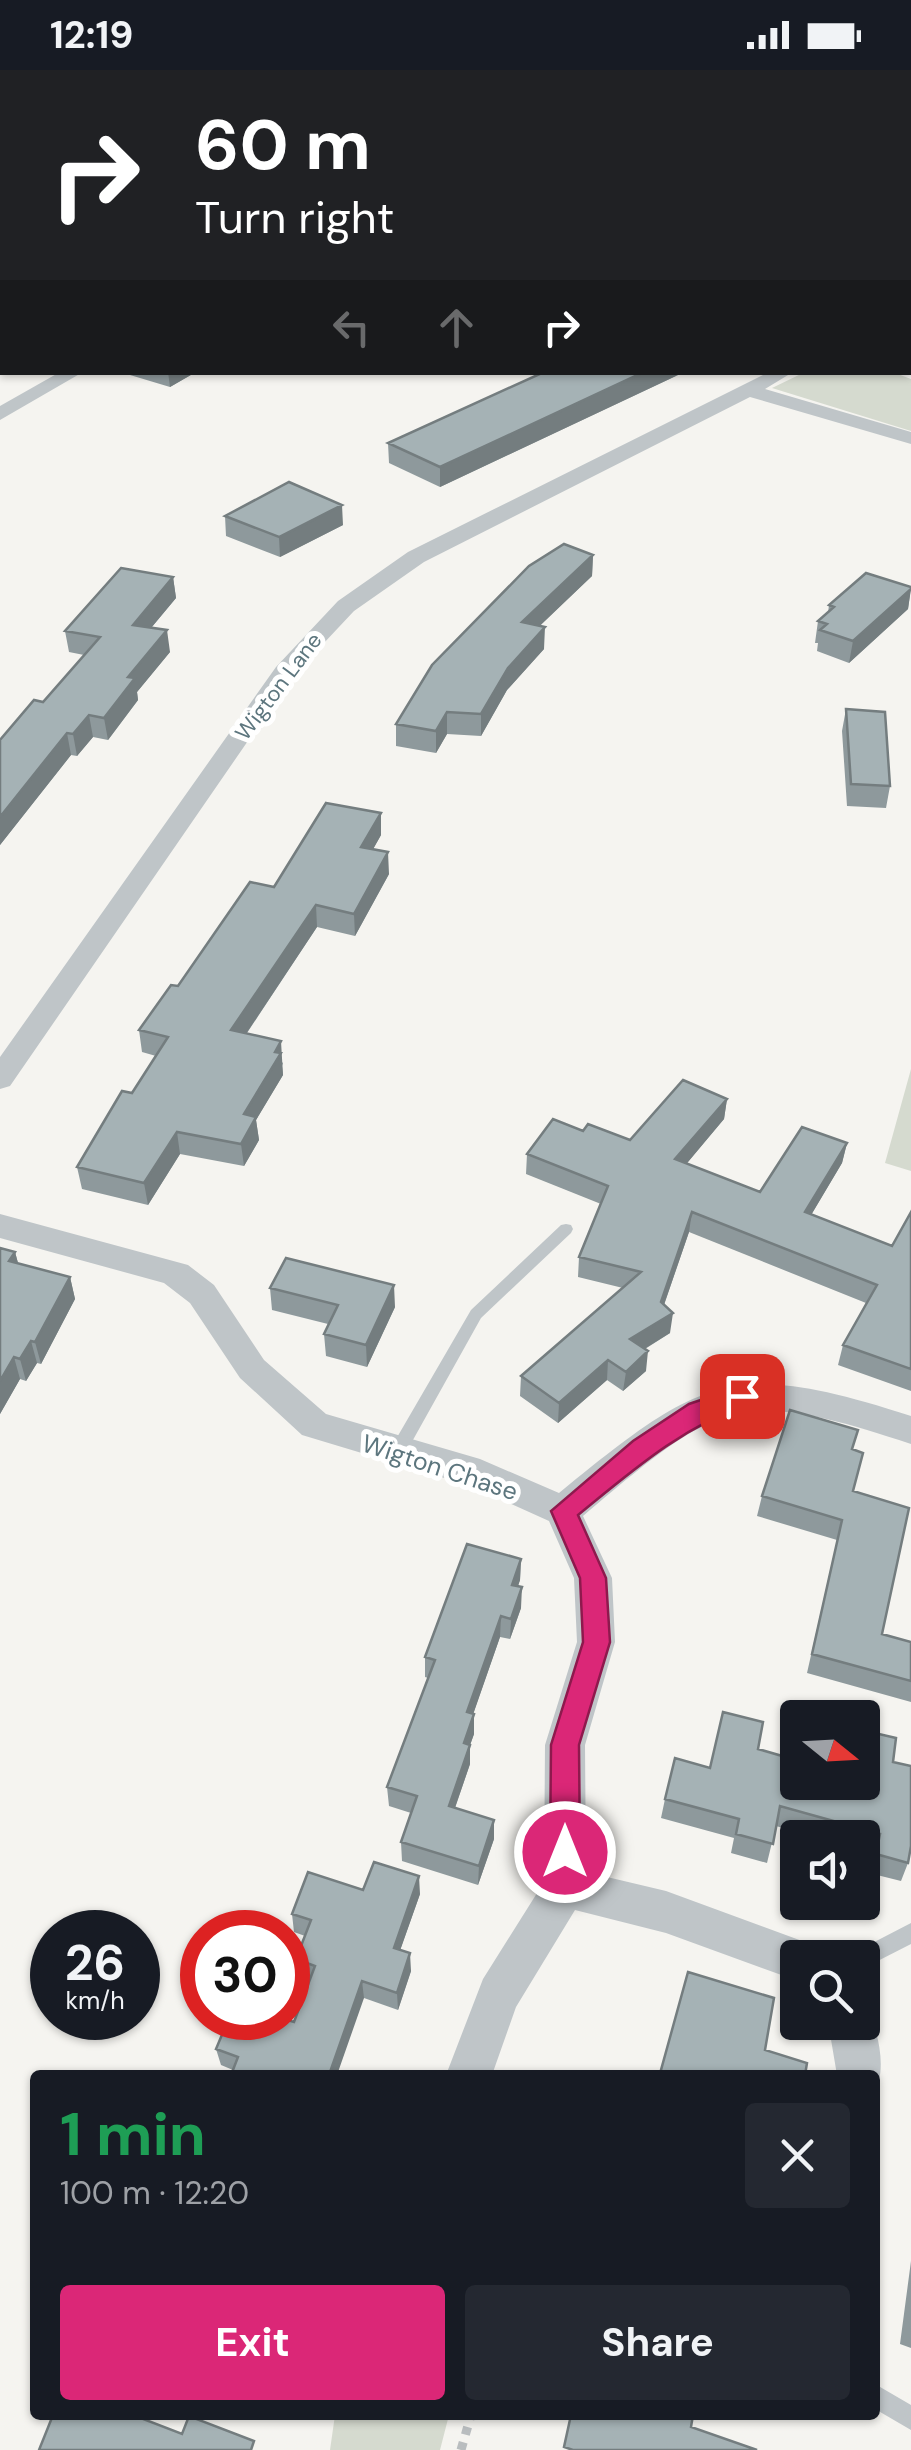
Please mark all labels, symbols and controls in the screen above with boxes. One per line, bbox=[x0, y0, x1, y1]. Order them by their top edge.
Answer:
text: 12:19 bbox=[50, 10, 133, 60]
text: 60 m bbox=[195, 100, 371, 191]
icon: right bbox=[30, 110, 160, 240]
text: Turn right bbox=[195, 188, 394, 247]
icon: left bbox=[324, 300, 379, 355]
icon: ahead bbox=[429, 300, 484, 355]
icon: right bbox=[534, 300, 589, 355]
street label: Wigton Lane bbox=[228, 627, 328, 746]
pin bbox=[700, 1354, 785, 1439]
icon: arrive bbox=[715, 1369, 770, 1424]
street label: Wigton Chase bbox=[358, 1427, 522, 1508]
north arrow bbox=[780, 1700, 880, 1800]
map controls bbox=[780, 1700, 880, 2040]
position arrow bbox=[513, 1800, 617, 1904]
button: sound bbox=[780, 1820, 880, 1920]
speed limit sign: 30 bbox=[180, 1910, 310, 2040]
text: 26 bbox=[65, 1930, 125, 1996]
button: search bbox=[780, 1940, 880, 2040]
text: km/h bbox=[65, 1984, 125, 2017]
text: 1 min bbox=[60, 2095, 206, 2174]
button: close bbox=[745, 2103, 850, 2208]
text: 100 m · 12:20 bbox=[60, 2172, 249, 2214]
button: Exit bbox=[60, 2285, 445, 2400]
button: Share bbox=[465, 2285, 850, 2400]

